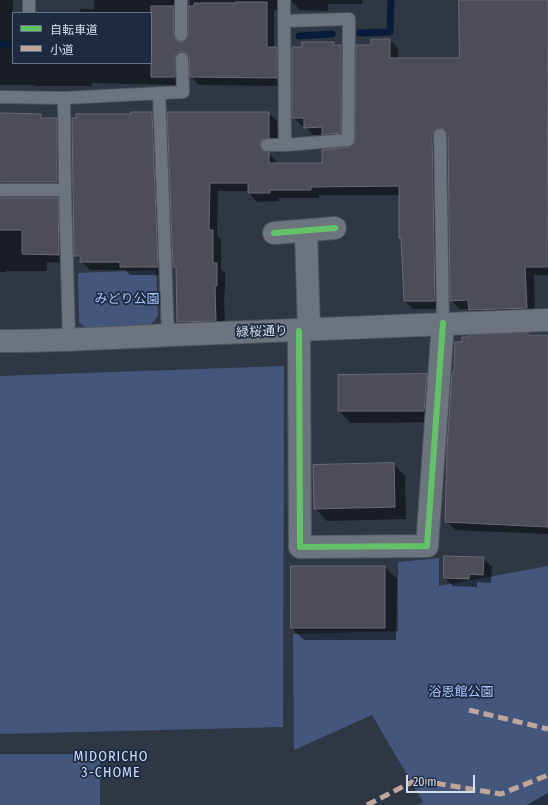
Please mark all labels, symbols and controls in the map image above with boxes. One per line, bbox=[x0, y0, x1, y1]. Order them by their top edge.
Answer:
legend bbox=[12, 12, 152, 64]
text: 自転車道 bbox=[50, 23, 98, 37]
text: 小道 bbox=[50, 43, 74, 57]
park label: みどり公園 bbox=[95, 291, 159, 307]
street label: 緑桜通り bbox=[236, 323, 288, 341]
park label: 浴恩館公園 bbox=[429, 684, 493, 700]
district label: MIDORICHO 3-CHOME bbox=[73, 749, 149, 782]
scale bar bbox=[408, 767, 477, 793]
text: 20 m bbox=[413, 775, 437, 789]

